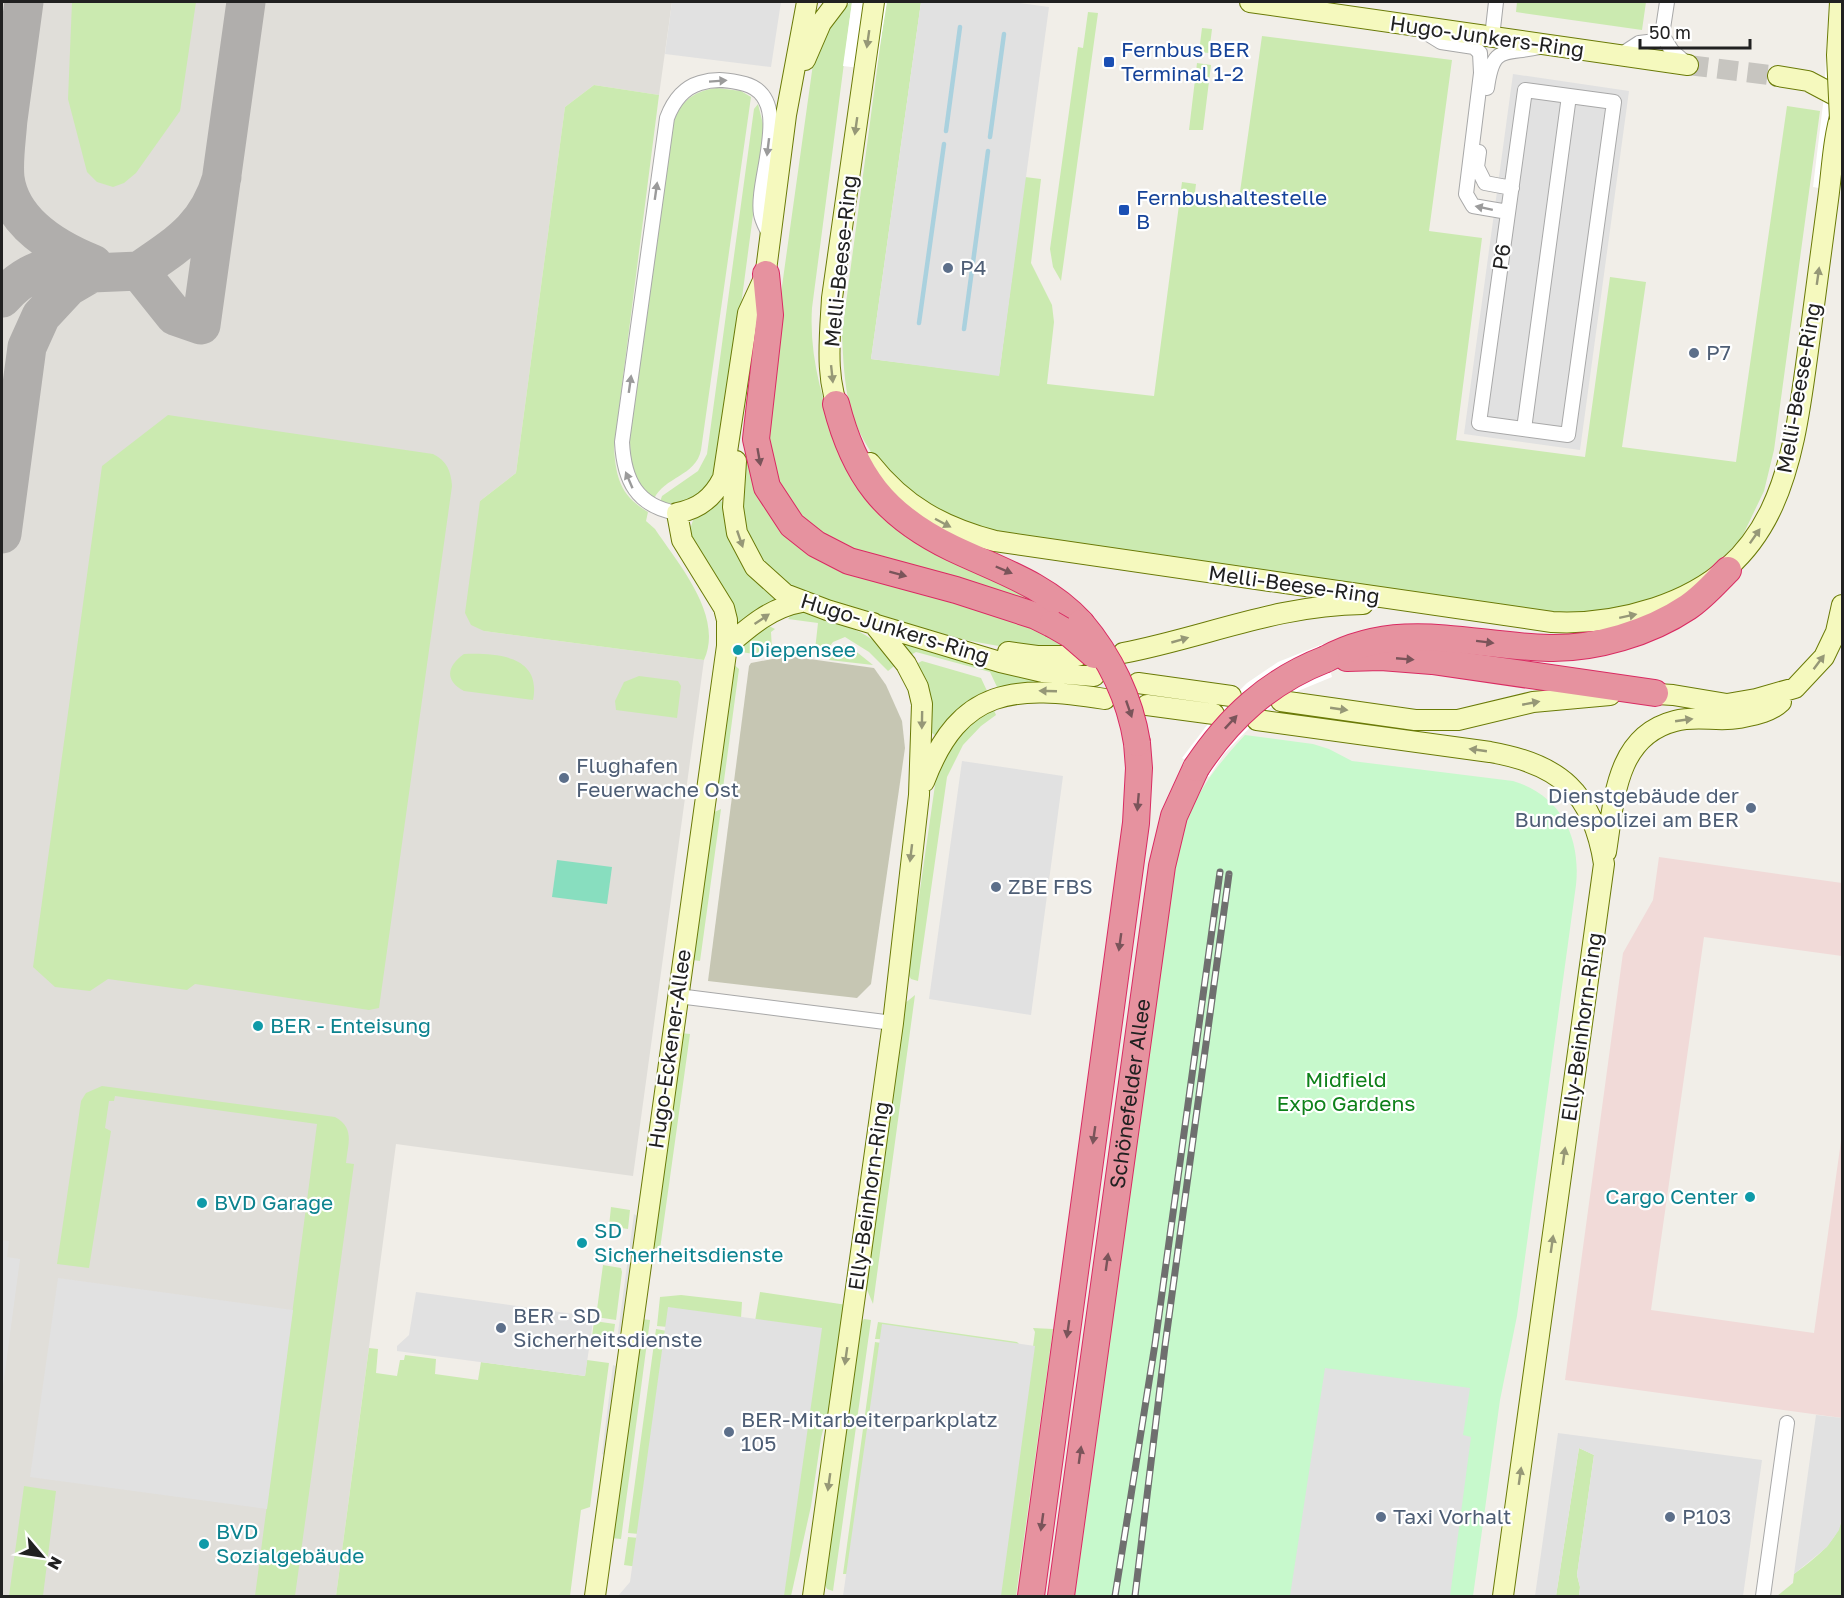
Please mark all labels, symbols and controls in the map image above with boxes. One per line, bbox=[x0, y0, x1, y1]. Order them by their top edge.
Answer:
street label: Hugo-Junkers-Ring bbox=[1388, 9, 1586, 63]
scale bar bbox=[1640, 12, 1750, 50]
text: 50 m bbox=[1649, 21, 1691, 43]
one-way arrow bbox=[864, 29, 873, 48]
place label: Fernbus BER Terminal 1-2 bbox=[1121, 36, 1250, 86]
marker: Fernbus BER Terminal 1-2 bbox=[1102, 55, 1116, 69]
one-way arrow bbox=[708, 76, 727, 85]
one-way arrow bbox=[852, 117, 861, 136]
one-way arrow bbox=[763, 138, 773, 157]
street label: Melli-Beese-Ring bbox=[818, 174, 862, 348]
one-way arrow bbox=[652, 182, 661, 201]
place label: Fernbushaltestelle B bbox=[1136, 184, 1327, 234]
marker: Fernbushaltestelle B bbox=[1117, 203, 1131, 217]
one-way arrow bbox=[1474, 203, 1493, 212]
street label: P6 bbox=[1486, 242, 1516, 272]
place label: P4 bbox=[960, 254, 987, 280]
marker: P4 bbox=[941, 261, 955, 275]
one-way arrow bbox=[1813, 266, 1823, 285]
street label: Melli-Beese-Ring bbox=[1770, 301, 1826, 475]
place label: P7 bbox=[1706, 339, 1731, 365]
marker: P7 bbox=[1687, 346, 1701, 360]
one-way arrow bbox=[827, 365, 837, 384]
one-way arrow bbox=[625, 375, 635, 394]
one-way arrow bbox=[755, 448, 764, 467]
one-way arrow bbox=[624, 470, 634, 488]
one-way arrow bbox=[934, 518, 951, 528]
one-way arrow bbox=[1749, 528, 1761, 544]
one-way arrow bbox=[736, 530, 745, 548]
street label: Melli-Beese-Ring bbox=[1207, 559, 1381, 609]
one-way arrow bbox=[995, 565, 1013, 575]
one-way arrow bbox=[889, 569, 907, 579]
street label: Hugo-Junkers-Ring bbox=[798, 587, 993, 669]
one-way arrow bbox=[1619, 610, 1638, 620]
one-way arrow bbox=[753, 613, 770, 624]
one-way arrow bbox=[1170, 634, 1189, 644]
place label: Diepensee bbox=[750, 636, 856, 662]
one-way arrow bbox=[1476, 637, 1495, 646]
marker: Diepensee bbox=[731, 643, 745, 657]
one-way arrow bbox=[1396, 654, 1415, 664]
one-way arrow bbox=[1813, 655, 1825, 671]
one-way arrow bbox=[1038, 687, 1057, 696]
one-way arrow bbox=[1522, 698, 1541, 707]
one-way arrow bbox=[1124, 700, 1134, 718]
one-way arrow bbox=[1329, 704, 1348, 714]
one-way arrow bbox=[917, 710, 926, 729]
one-way arrow bbox=[1224, 715, 1238, 729]
one-way arrow bbox=[1675, 715, 1694, 724]
one-way arrow bbox=[1469, 746, 1488, 755]
place label: Flughafen Feuerwache Ost bbox=[576, 752, 739, 802]
marker: Flughafen Feuerwache Ost bbox=[557, 771, 571, 785]
place label: Dienstgebäude der Bundespolizei am BER bbox=[1515, 782, 1739, 832]
one-way arrow bbox=[1133, 792, 1143, 811]
marker: Dienstgebäude der Bundespolizei am BER bbox=[1744, 801, 1758, 815]
one-way arrow bbox=[907, 844, 916, 863]
place label: ZBE FBS bbox=[1008, 873, 1093, 899]
marker: ZBE FBS bbox=[989, 880, 1003, 894]
street label: Elly-Beinhorn-Ring bbox=[1555, 931, 1607, 1123]
one-way arrow bbox=[1116, 933, 1125, 952]
street label: Hugo-Eckener-Allee bbox=[642, 947, 696, 1150]
street label: Schönefelder Allee bbox=[1104, 997, 1155, 1190]
place label: BER - Enteisung bbox=[270, 1012, 431, 1038]
marker: BER - Enteisung bbox=[251, 1019, 265, 1033]
park label: Midfield Expo Gardens bbox=[1277, 1066, 1415, 1116]
street label: Elly-Beinhorn-Ring bbox=[842, 1100, 894, 1292]
one-way arrow bbox=[1089, 1126, 1098, 1145]
one-way arrow bbox=[1560, 1147, 1569, 1166]
place label: Cargo Center bbox=[1605, 1183, 1738, 1209]
place label: BVD Garage bbox=[214, 1189, 333, 1215]
marker: Cargo Center bbox=[1743, 1190, 1757, 1204]
marker: BVD Garage bbox=[195, 1196, 209, 1210]
place label: SD Sicherheitsdienste bbox=[594, 1217, 783, 1267]
one-way arrow bbox=[1547, 1235, 1556, 1254]
marker: SD Sicherheitsdienste bbox=[575, 1236, 589, 1250]
one-way arrow bbox=[1102, 1253, 1111, 1272]
place label: BER - SD Sicherheitsdienste bbox=[513, 1302, 702, 1352]
one-way arrow bbox=[1063, 1319, 1072, 1338]
marker: BER - SD Sicherheitsdienste bbox=[494, 1321, 508, 1335]
one-way arrow bbox=[842, 1346, 851, 1365]
place label: BER-Mitarbeiterparkplatz 105 bbox=[741, 1406, 997, 1456]
marker: BER-Mitarbeiterparkplatz 105 bbox=[722, 1425, 736, 1439]
one-way arrow bbox=[1076, 1446, 1085, 1465]
one-way arrow bbox=[1515, 1467, 1524, 1486]
one-way arrow bbox=[824, 1472, 834, 1491]
place label: Taxi Vorhalt bbox=[1393, 1503, 1512, 1529]
place label: P103 bbox=[1682, 1503, 1731, 1529]
marker: Taxi Vorhalt bbox=[1374, 1510, 1388, 1524]
marker: P103 bbox=[1663, 1510, 1677, 1524]
one-way arrow bbox=[1037, 1512, 1046, 1531]
place label: BVD Sozialgebäude bbox=[216, 1518, 364, 1568]
north arrow bbox=[12, 1526, 72, 1586]
marker: BVD Sozialgebäude bbox=[197, 1537, 211, 1551]
text: N bbox=[43, 1553, 67, 1573]

